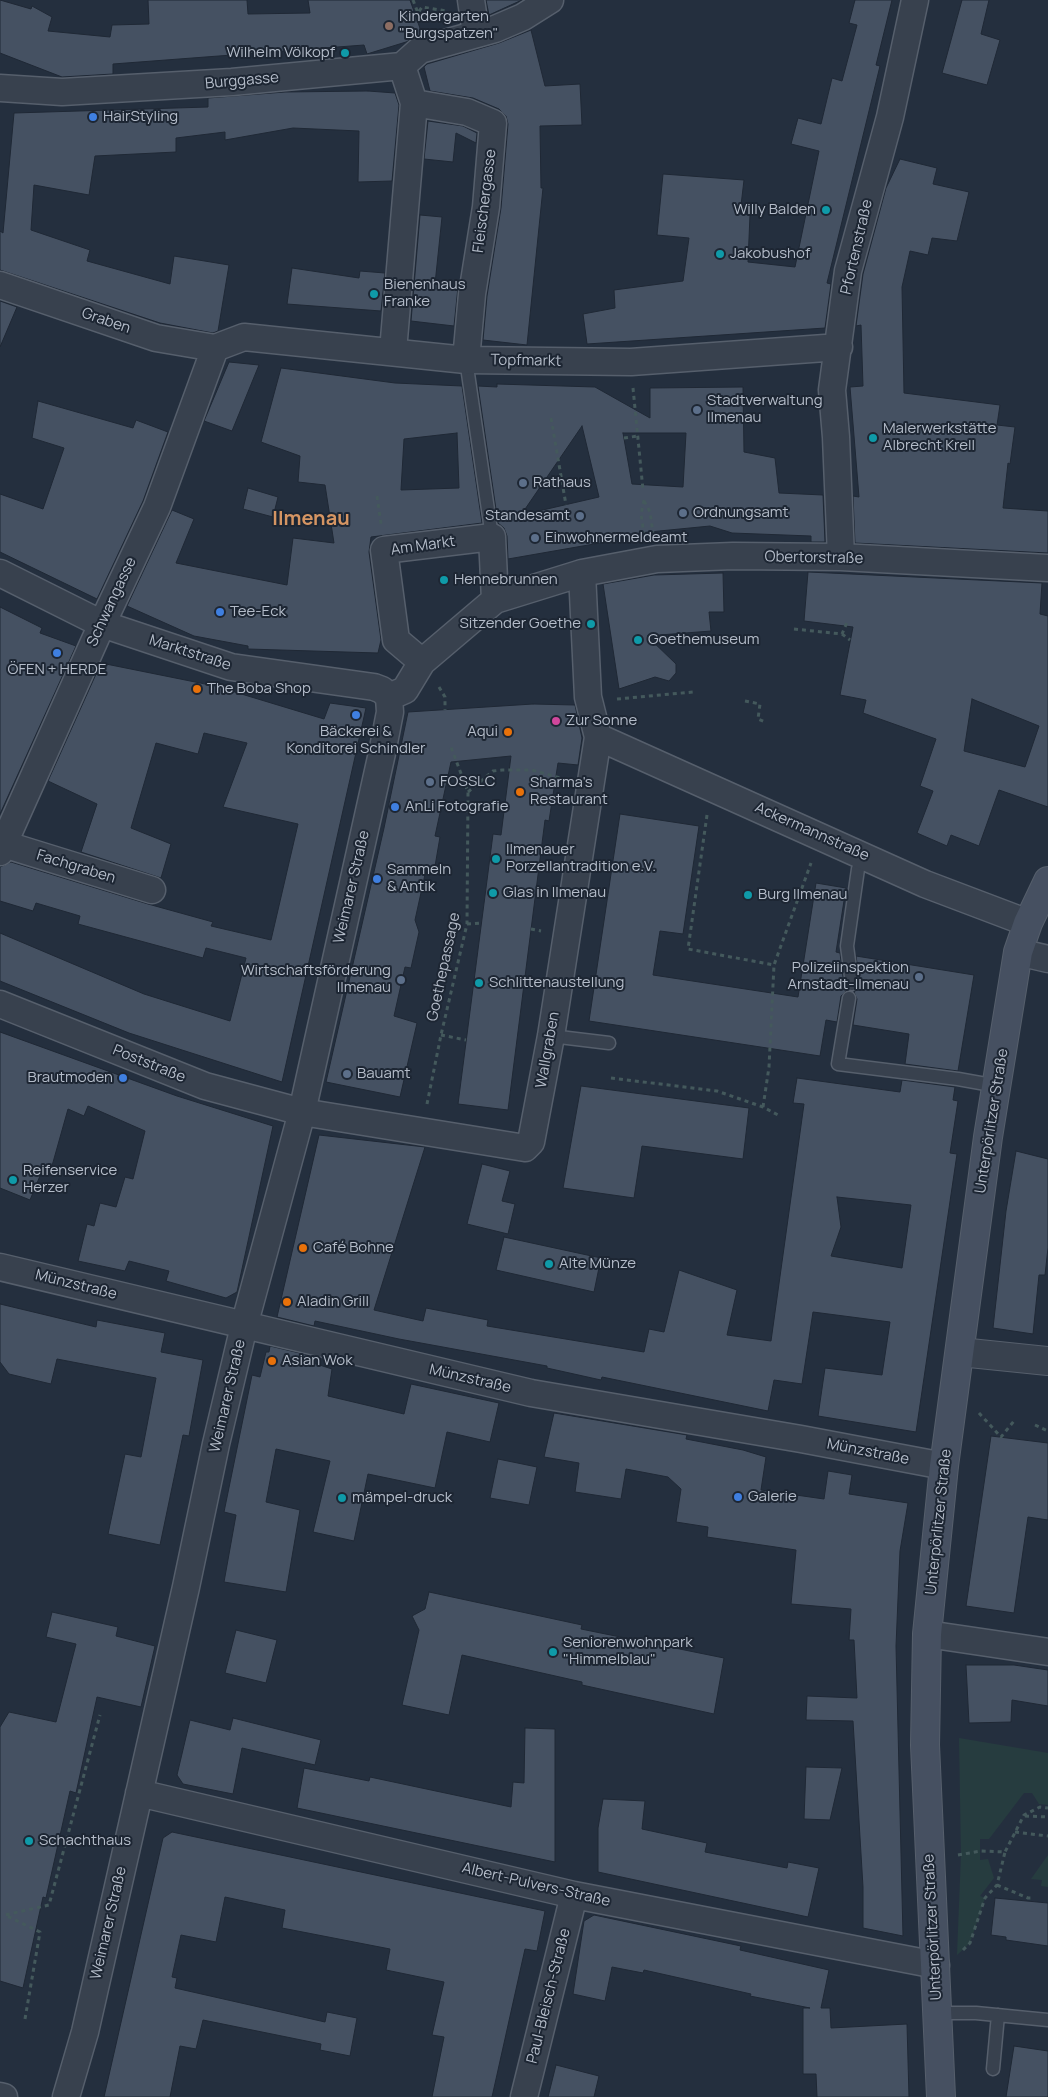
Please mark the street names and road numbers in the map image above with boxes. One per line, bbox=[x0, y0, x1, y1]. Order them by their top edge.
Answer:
street label: Burggasse bbox=[204, 69, 280, 93]
street label: Fleischergasse bbox=[470, 148, 500, 254]
street label: Pfortenstraße bbox=[837, 198, 877, 296]
street label: Graben bbox=[79, 304, 133, 338]
street label: Topfmarkt bbox=[490, 351, 562, 371]
street label: Am Markt bbox=[390, 533, 456, 559]
street label: Obertorstraße bbox=[765, 548, 863, 568]
street label: Schwangasse bbox=[83, 554, 141, 650]
street label: Marktstraße bbox=[147, 631, 233, 675]
street label: Ackermannstraße bbox=[752, 799, 872, 865]
street label: Weimarer Straße bbox=[330, 829, 374, 945]
street label: Fachgraben bbox=[34, 846, 118, 888]
street label: Goethepassage bbox=[424, 911, 464, 1023]
street label: Wallgraben bbox=[532, 1010, 564, 1090]
street label: Poststraße bbox=[110, 1041, 188, 1087]
street label: Unterpörlitzer Straße bbox=[972, 1047, 1012, 1195]
street label: Münzstraße bbox=[33, 1266, 119, 1304]
street label: Weimarer Straße bbox=[206, 1338, 250, 1454]
street label: Münzstraße bbox=[427, 1361, 513, 1397]
street label: Münzstraße bbox=[825, 1435, 911, 1469]
street label: Unterpörlitzer Straße bbox=[922, 1448, 956, 1596]
street label: Unterpörlitzer Straße bbox=[920, 1853, 946, 2001]
street label: Albert-Pulvers-Straße bbox=[460, 1859, 612, 1911]
street label: Weimarer Straße bbox=[87, 1865, 131, 1981]
street label: Paul-Bleisch-Straße bbox=[524, 1927, 574, 2065]

